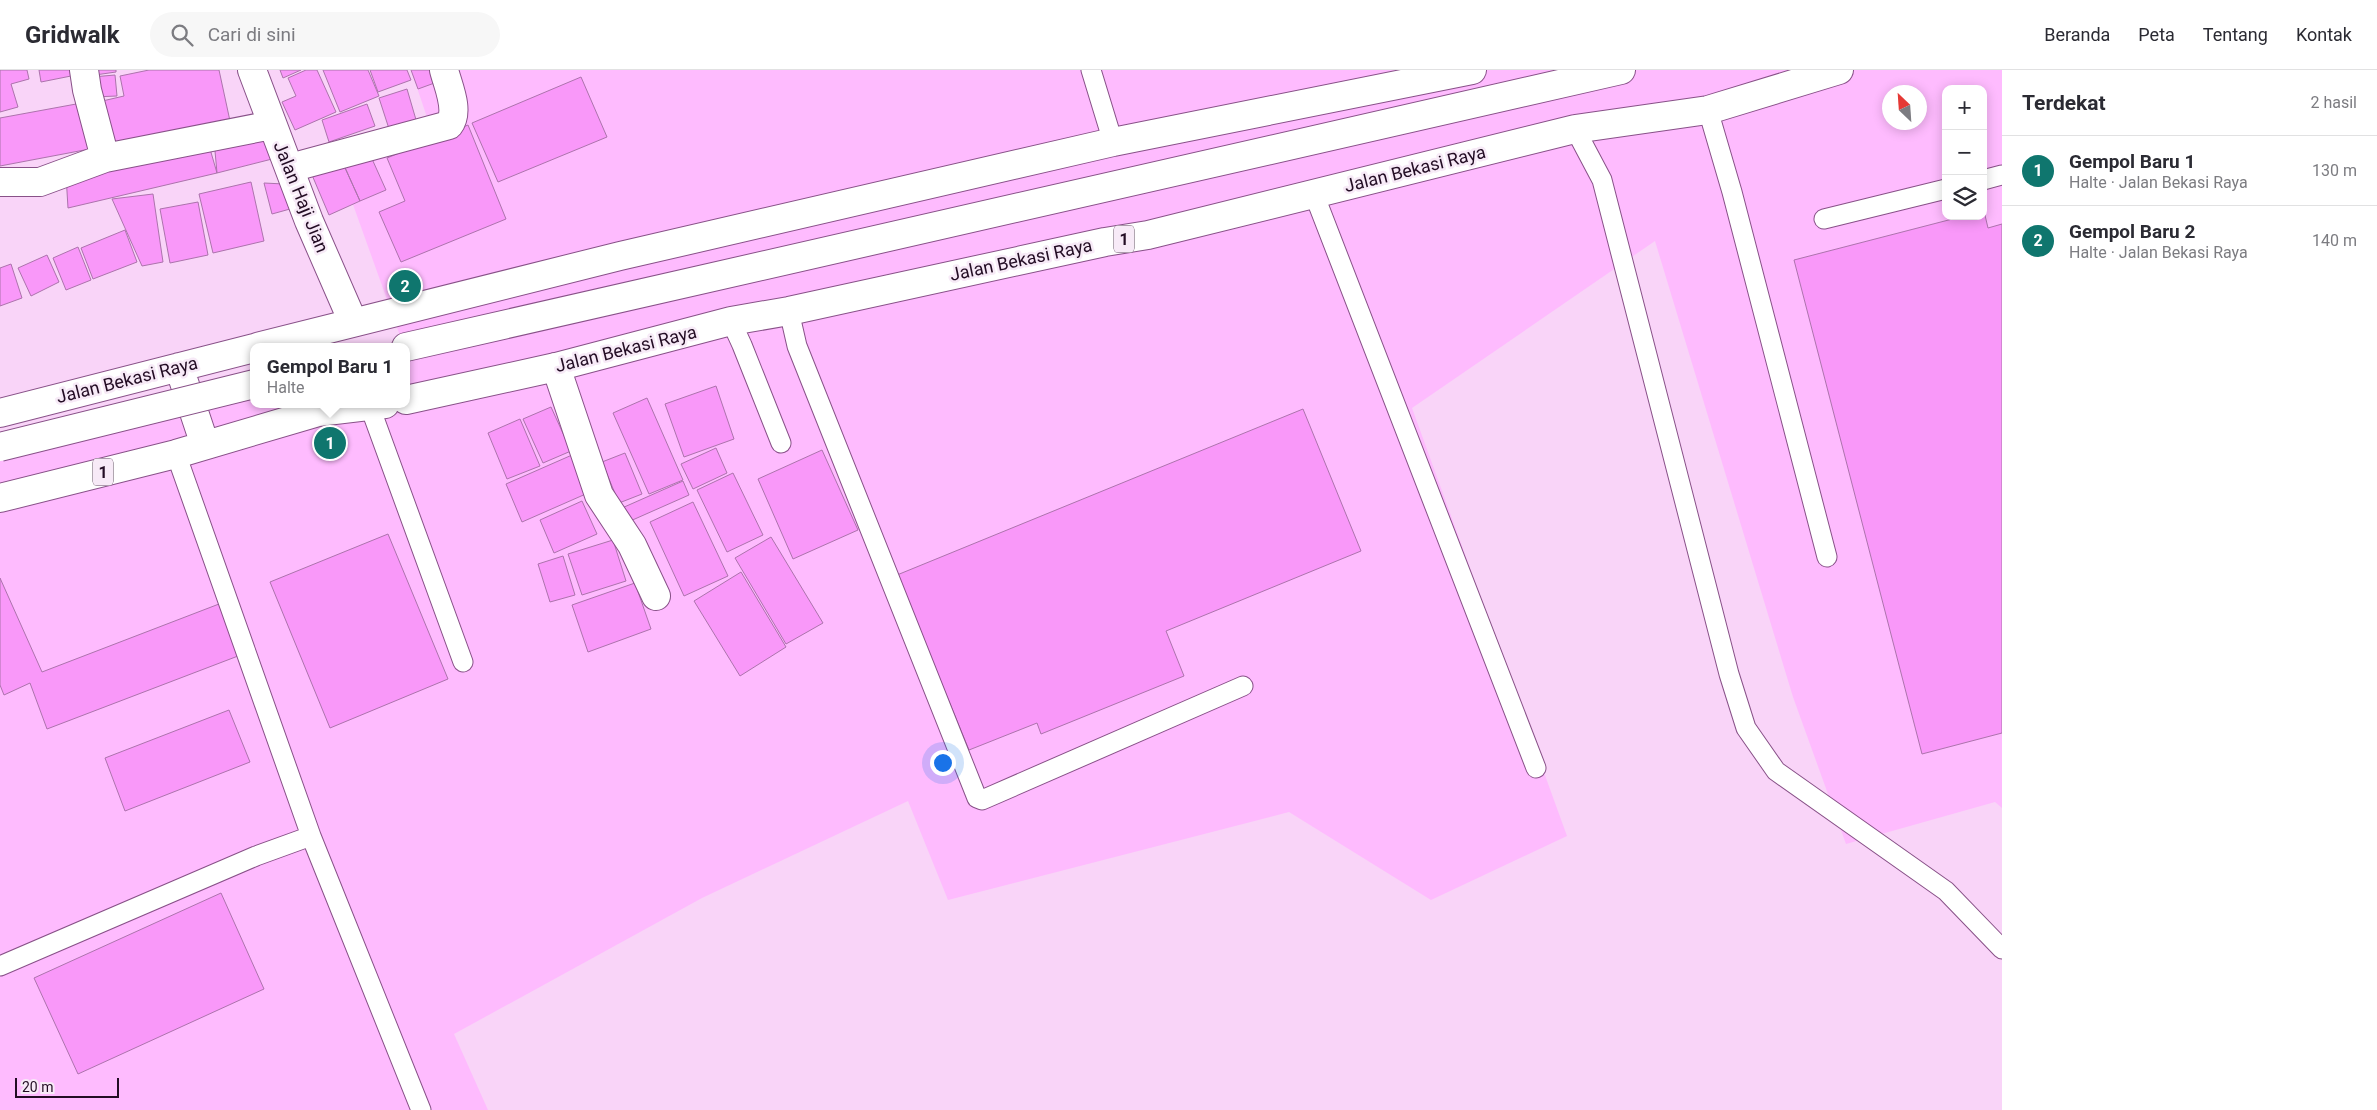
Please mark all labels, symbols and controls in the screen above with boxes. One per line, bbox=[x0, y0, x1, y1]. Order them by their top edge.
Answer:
search box bbox=[150, 12, 500, 57]
text: Gridwalk bbox=[25, 21, 120, 49]
icon: search bbox=[168, 21, 196, 49]
text: Cari di sini bbox=[208, 23, 296, 46]
text: Beranda bbox=[2044, 24, 2110, 45]
text: Peta bbox=[2138, 24, 2175, 45]
text: Tentang bbox=[2203, 24, 2268, 45]
text: Kontak bbox=[2296, 24, 2352, 45]
north arrow bbox=[1882, 85, 1927, 130]
map controls bbox=[1942, 85, 1987, 220]
button: + bbox=[1942, 85, 1987, 130]
text: Terdekat bbox=[2022, 91, 2106, 115]
text: 2 hasil bbox=[2310, 93, 2357, 112]
button: − bbox=[1942, 130, 1987, 175]
street label: Jalan Haji Jian bbox=[270, 138, 333, 256]
street label: Jalan Bekasi Raya bbox=[1342, 141, 1488, 196]
text: Gempol Baru 1 bbox=[2069, 150, 2195, 173]
text: 1 bbox=[2033, 161, 2043, 180]
text: 130 m bbox=[2312, 161, 2357, 180]
text: Halte · Jalan Bekasi Raya bbox=[2069, 173, 2248, 192]
button: layers bbox=[1942, 175, 1987, 220]
text: Gempol Baru 2 bbox=[2069, 220, 2195, 243]
road number: 1 bbox=[1114, 226, 1134, 252]
text: 2 bbox=[2033, 231, 2043, 250]
text: 140 m bbox=[2312, 231, 2357, 250]
street label: Jalan Bekasi Raya bbox=[948, 234, 1094, 285]
text: Halte · Jalan Bekasi Raya bbox=[2069, 243, 2248, 262]
pin: 2 bbox=[389, 267, 421, 305]
street label: Jalan Bekasi Raya bbox=[553, 321, 699, 376]
popup bbox=[250, 343, 410, 408]
street label: Jalan Bekasi Raya bbox=[54, 352, 200, 407]
text: Gempol Baru 1 bbox=[267, 355, 393, 378]
text: Halte bbox=[267, 378, 305, 397]
pin: 1 bbox=[314, 424, 346, 462]
road number: 1 bbox=[93, 458, 113, 486]
your location bbox=[930, 750, 956, 776]
scale bar bbox=[15, 1075, 119, 1098]
text: 20 m bbox=[22, 1079, 54, 1095]

